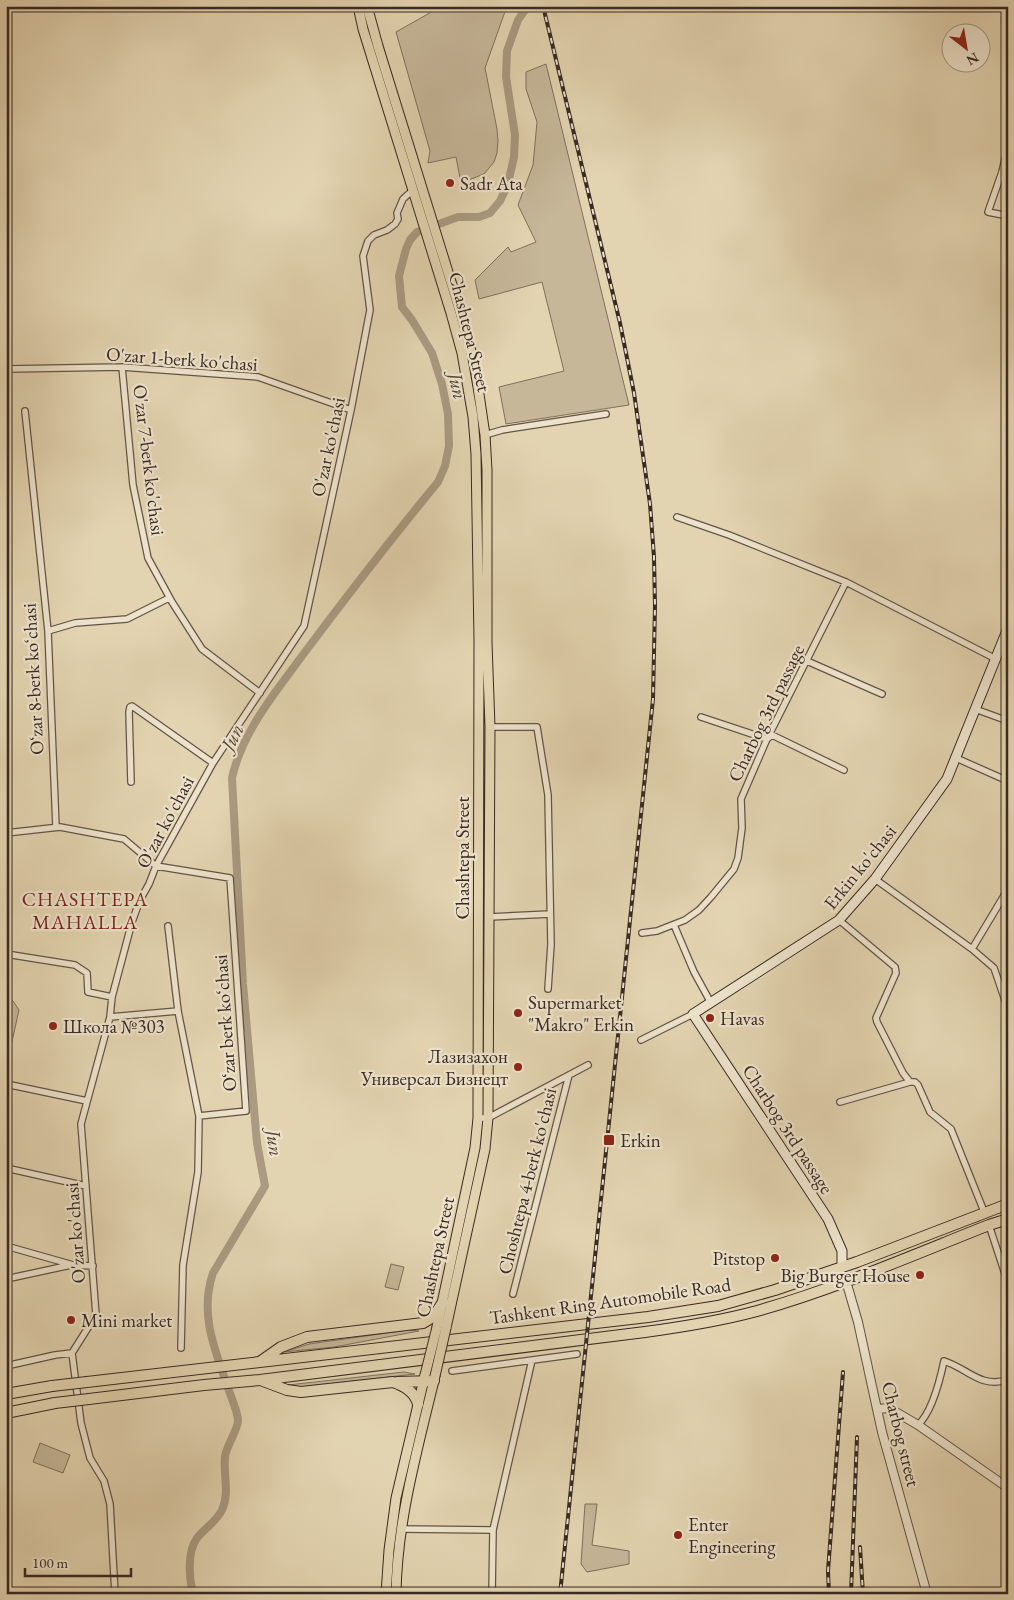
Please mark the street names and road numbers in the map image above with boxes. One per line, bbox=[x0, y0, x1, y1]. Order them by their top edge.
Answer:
street label: Chashtepa Street bbox=[443, 269, 497, 395]
street label: O'zar 1-berk ko'chasi bbox=[105, 341, 259, 377]
street label: O'zar 7-berk ko'chasi bbox=[127, 383, 171, 537]
street label: O'zar ko'chasi bbox=[305, 395, 351, 499]
street label: Oʻzar 8-berk koʻchasi bbox=[17, 602, 49, 755]
street label: Chаrbog 3rd passage bbox=[722, 640, 810, 786]
street label: O'zar ko'chasi bbox=[130, 771, 200, 873]
street label: Chashtepa Street bbox=[450, 797, 475, 919]
street label: Erkin ko'chasi bbox=[818, 819, 902, 915]
street label: Oʻzar berk koʻchasi bbox=[208, 953, 242, 1092]
street label: Charbog 3rd passage bbox=[737, 1059, 839, 1199]
street label: Choshtepa 4-berk ko'chasi bbox=[492, 1085, 562, 1277]
street label: O'zar ko'chasi bbox=[59, 1181, 91, 1284]
street label: Chashtepa Street bbox=[410, 1194, 460, 1320]
street label: Tashkent Ring Automobile Road bbox=[488, 1272, 733, 1330]
street label: Charbog street bbox=[876, 1379, 926, 1489]

